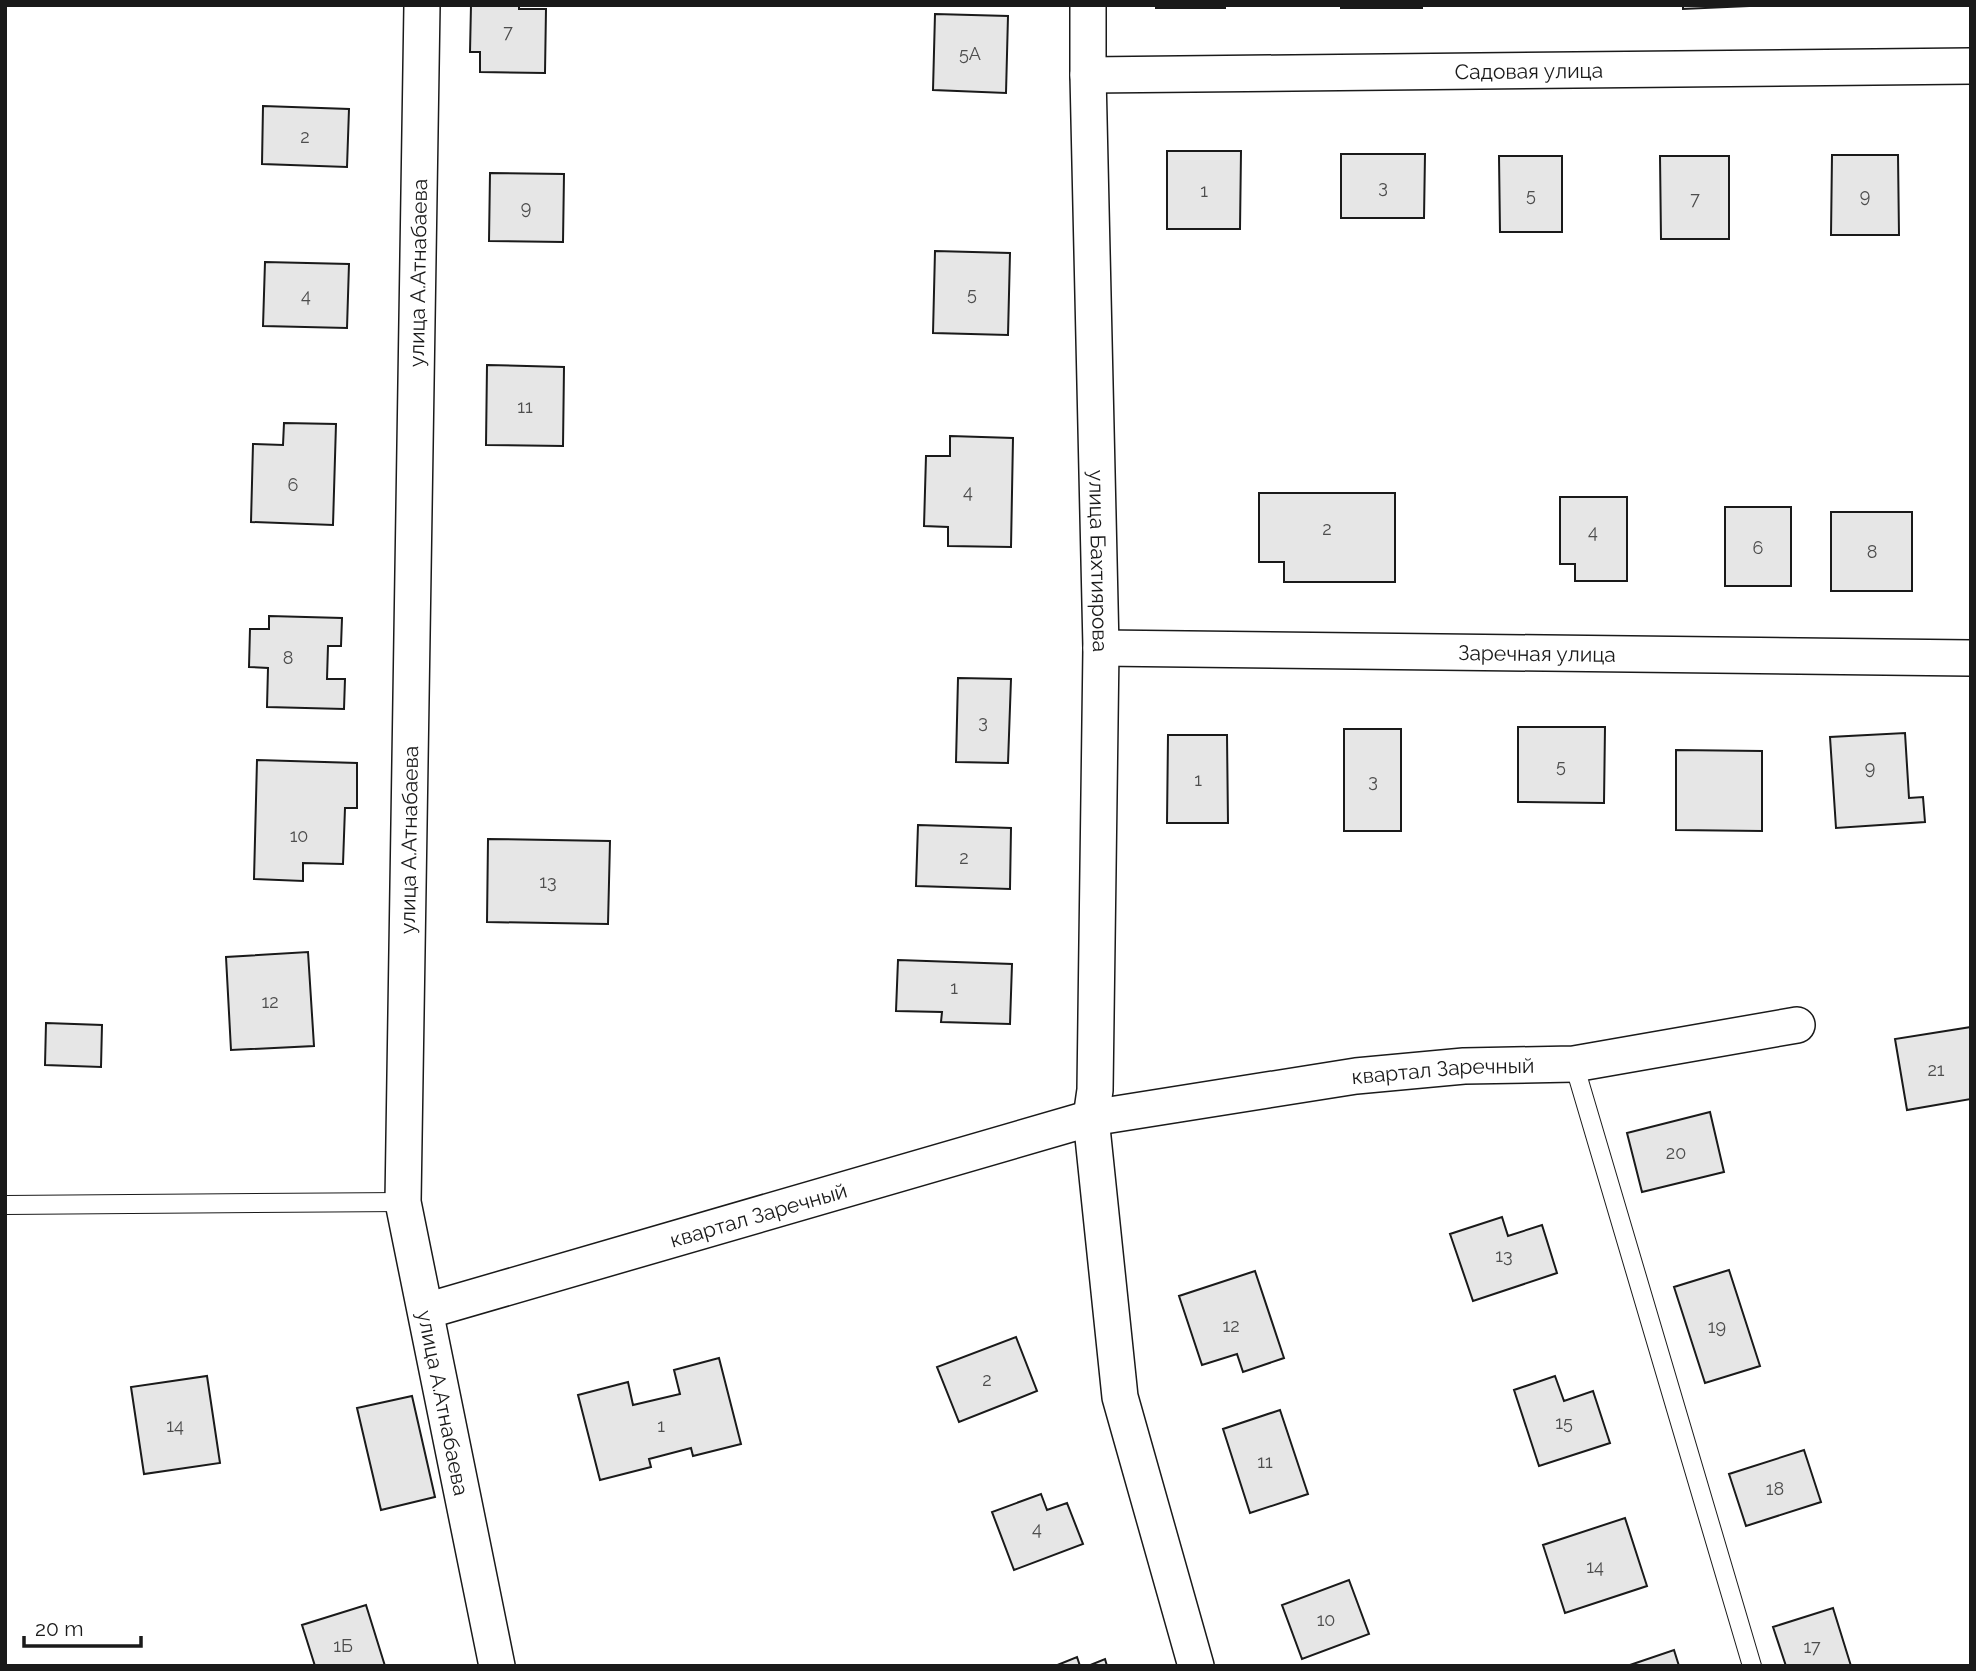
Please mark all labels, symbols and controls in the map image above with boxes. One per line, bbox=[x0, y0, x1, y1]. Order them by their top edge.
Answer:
house number: 7 bbox=[503, 21, 513, 42]
house number: 5А bbox=[959, 43, 981, 64]
street label: Садовая улица bbox=[1455, 57, 1603, 84]
house number: 2 bbox=[300, 126, 310, 147]
house number: 3 bbox=[1378, 176, 1388, 197]
street label: улица А.Атнабаева bbox=[404, 179, 432, 367]
house number: 1 bbox=[1200, 180, 1208, 201]
house number: 5 bbox=[1526, 184, 1536, 205]
house number: 9 bbox=[1860, 185, 1870, 206]
house number: 7 bbox=[1690, 188, 1700, 209]
house number: 9 bbox=[521, 197, 531, 218]
house number: 5 bbox=[967, 283, 977, 304]
house number: 4 bbox=[301, 285, 311, 306]
house number: 11 bbox=[517, 396, 533, 417]
street label: улица Бахтиярова bbox=[1084, 470, 1114, 652]
house number: 6 bbox=[288, 474, 299, 495]
house number: 4 bbox=[963, 481, 973, 502]
house number: 2 bbox=[1322, 518, 1332, 539]
house number: 4 bbox=[1588, 521, 1598, 542]
house number: 6 bbox=[1753, 537, 1764, 558]
house number: 8 bbox=[1867, 541, 1877, 562]
street label: Заречная улица bbox=[1458, 640, 1616, 666]
house number: 8 bbox=[283, 647, 293, 668]
house number: 3 bbox=[978, 711, 988, 732]
street label: улица А.Атнабаева bbox=[395, 746, 423, 934]
house number: 5 bbox=[1556, 755, 1566, 776]
house number: 9 bbox=[1865, 757, 1875, 778]
house number: 1 bbox=[1194, 769, 1202, 790]
house number: 3 bbox=[1368, 770, 1378, 791]
house number: 10 bbox=[290, 825, 308, 846]
house number: 2 bbox=[959, 847, 969, 868]
house number: 13 bbox=[539, 871, 557, 892]
house number: 1 bbox=[950, 977, 958, 998]
house number: 12 bbox=[261, 991, 279, 1012]
street label: квартал Заречный bbox=[1350, 1052, 1535, 1089]
house number: 21 bbox=[1927, 1059, 1945, 1080]
house number: 20 bbox=[1666, 1142, 1686, 1163]
street label: квартал Заречный bbox=[667, 1177, 850, 1252]
house number: 13 bbox=[1495, 1245, 1513, 1266]
street label: улица А.Атнабаева bbox=[413, 1308, 475, 1498]
house number: 12 bbox=[1222, 1315, 1240, 1336]
house number: 19 bbox=[1708, 1316, 1726, 1337]
house number: 2 bbox=[982, 1369, 992, 1390]
house number: 15 bbox=[1555, 1412, 1573, 1433]
house number: 14 bbox=[166, 1415, 184, 1436]
house number: 1 bbox=[657, 1415, 665, 1436]
house number: 11 bbox=[1257, 1451, 1273, 1472]
house number: 18 bbox=[1766, 1478, 1784, 1499]
house number: 4 bbox=[1032, 1518, 1042, 1539]
house number: 14 bbox=[1586, 1556, 1604, 1577]
scale bar bbox=[24, 1604, 142, 1648]
house number: 10 bbox=[1317, 1609, 1335, 1630]
text: 20 m bbox=[35, 1616, 83, 1641]
house number: 1Б bbox=[333, 1635, 353, 1656]
house number: 17 bbox=[1803, 1636, 1821, 1657]

